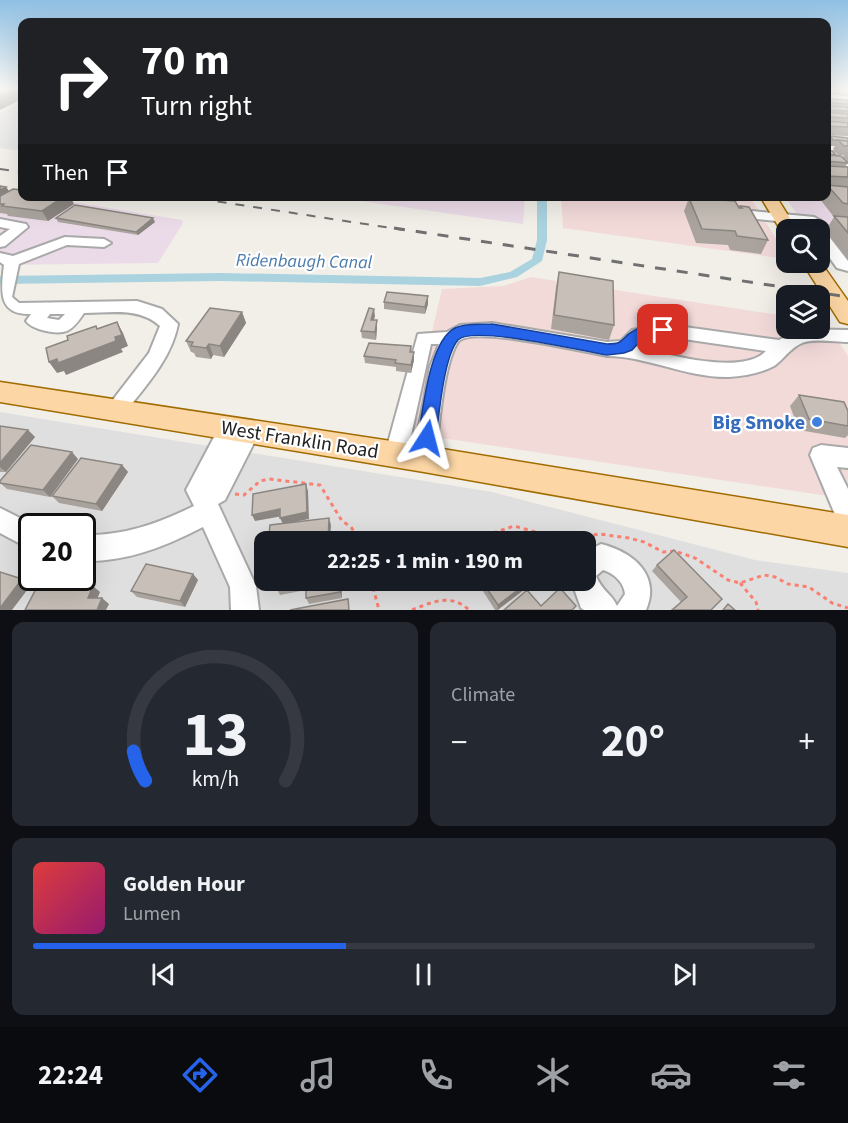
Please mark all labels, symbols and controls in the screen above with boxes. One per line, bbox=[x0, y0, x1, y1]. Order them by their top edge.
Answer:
text: 70 m bbox=[141, 31, 230, 91]
icon: right bbox=[42, 42, 120, 120]
text: Turn right bbox=[141, 87, 252, 126]
icon: arrive bbox=[101, 156, 134, 189]
text: Then bbox=[42, 157, 89, 189]
map controls bbox=[776, 219, 830, 339]
button: search bbox=[776, 219, 830, 273]
water label: Ridenbaugh Canal bbox=[236, 248, 373, 275]
button: layers bbox=[776, 285, 830, 339]
pin bbox=[637, 304, 688, 355]
icon: arrive bbox=[646, 313, 679, 346]
position arrow bbox=[395, 406, 459, 470]
place label: Big Smoke bbox=[713, 409, 805, 437]
street label: West Franklin Road bbox=[219, 414, 381, 466]
marker: Big Smoke bbox=[810, 415, 824, 429]
speed limit sign: 20 bbox=[18, 513, 96, 591]
text: 22:25 · 1 min · 190 m bbox=[327, 545, 523, 577]
text: Climate bbox=[451, 681, 515, 709]
text: 13 bbox=[182, 691, 248, 780]
text: 20° bbox=[601, 710, 665, 774]
text: − bbox=[451, 719, 467, 766]
text: + bbox=[799, 719, 815, 766]
text: km/h bbox=[191, 764, 239, 795]
text: Golden Hour bbox=[123, 868, 245, 900]
text: Lumen bbox=[123, 900, 181, 928]
icon: previous bbox=[147, 958, 180, 991]
icon: pause bbox=[407, 958, 440, 991]
icon: next bbox=[668, 958, 701, 991]
icon: directions bbox=[179, 1054, 221, 1096]
icon: music bbox=[297, 1054, 339, 1096]
icon: phone bbox=[415, 1054, 457, 1096]
icon: climate bbox=[532, 1054, 574, 1096]
icon: car bbox=[650, 1054, 692, 1096]
icon: filters bbox=[768, 1054, 810, 1096]
text: 22:24 bbox=[38, 1056, 103, 1095]

